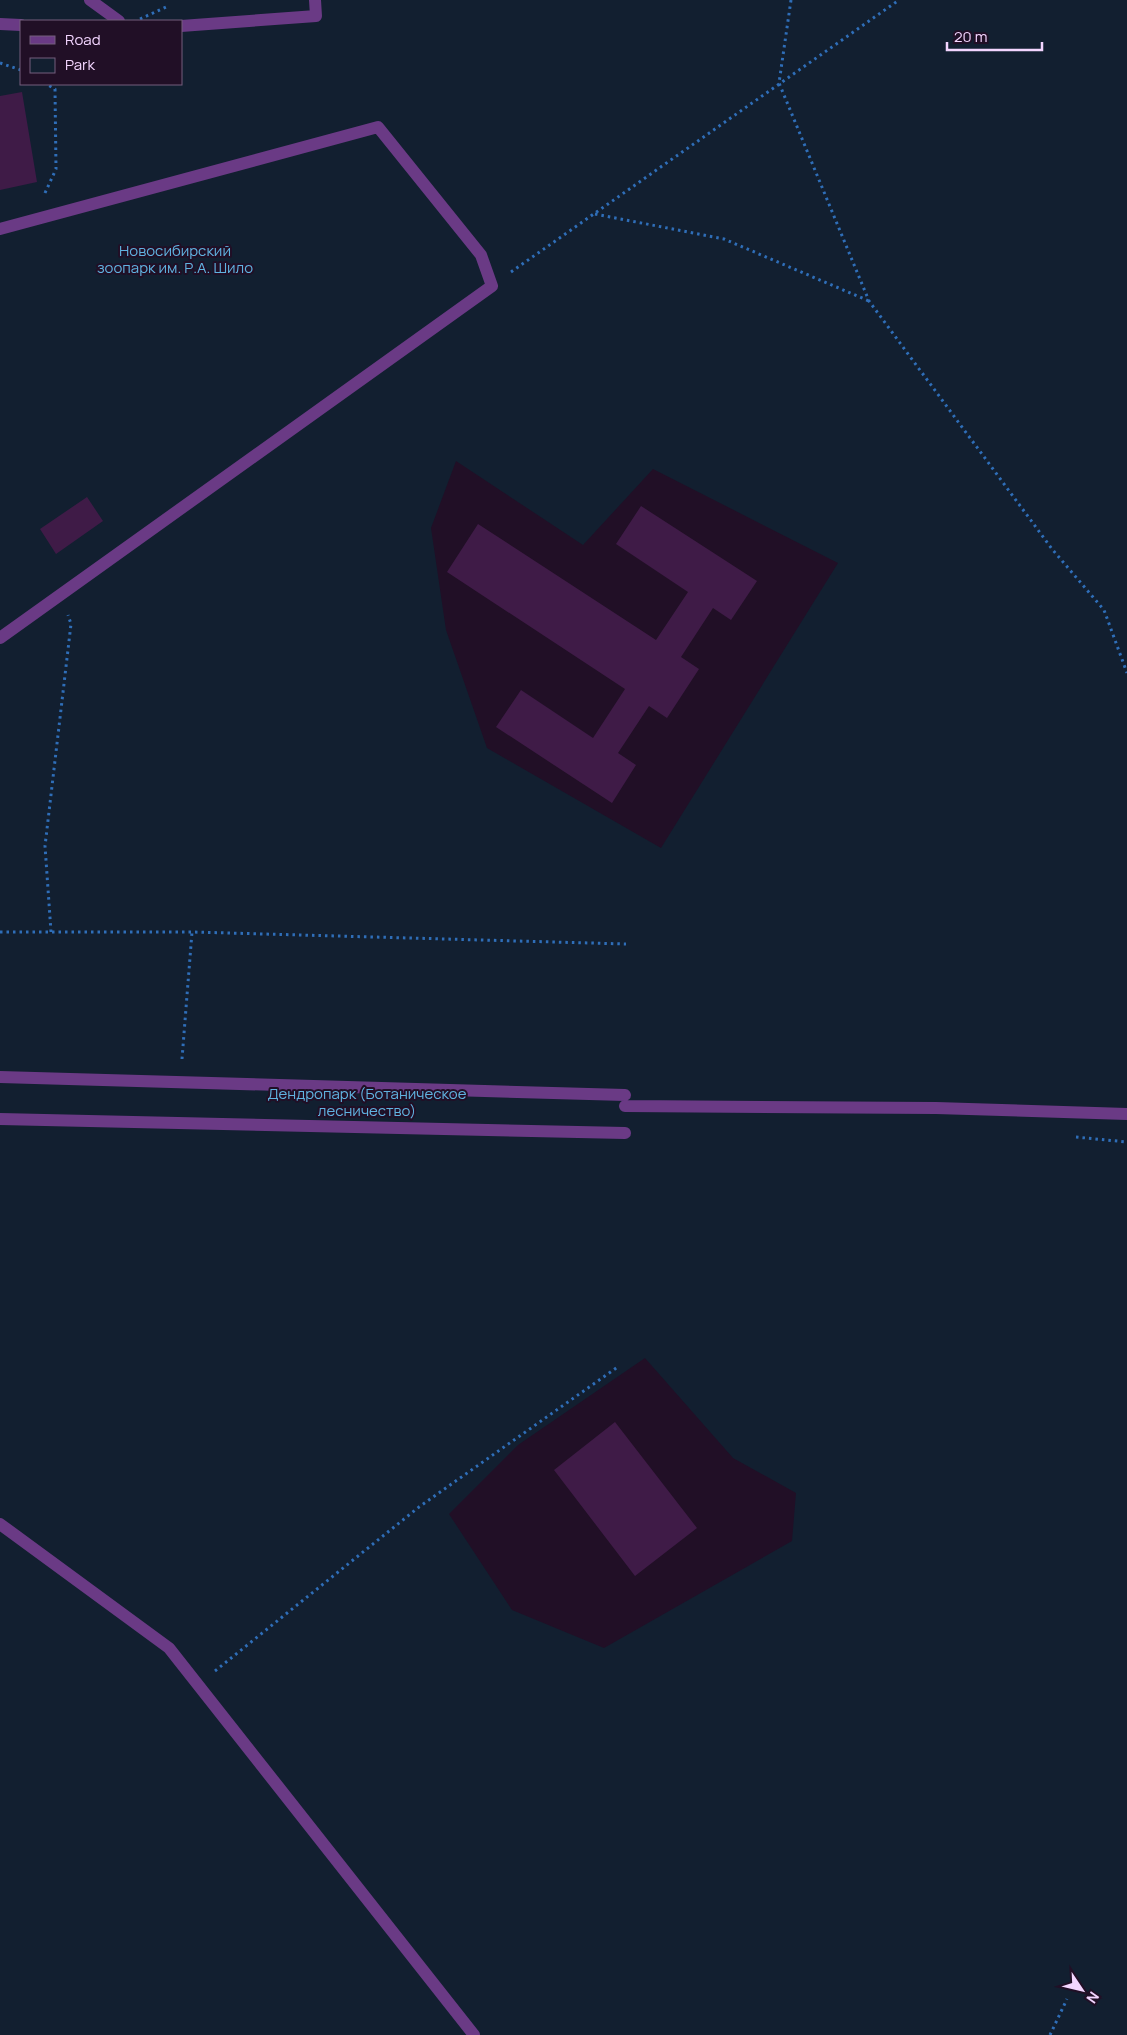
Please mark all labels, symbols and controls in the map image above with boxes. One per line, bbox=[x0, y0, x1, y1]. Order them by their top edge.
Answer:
legend bbox=[20, 20, 182, 85]
scale bar bbox=[947, 20, 1042, 52]
text: 20 m bbox=[954, 26, 987, 47]
text: Road bbox=[65, 29, 101, 50]
text: Park bbox=[65, 54, 95, 75]
park label: Новосибирский зоопарк им. Р.А. Шило bbox=[97, 240, 253, 278]
park label: Дендропарк (Ботаническое лесничество) bbox=[268, 1083, 467, 1121]
north arrow bbox=[1057, 1965, 1107, 2015]
text: N bbox=[1082, 1988, 1104, 2007]

